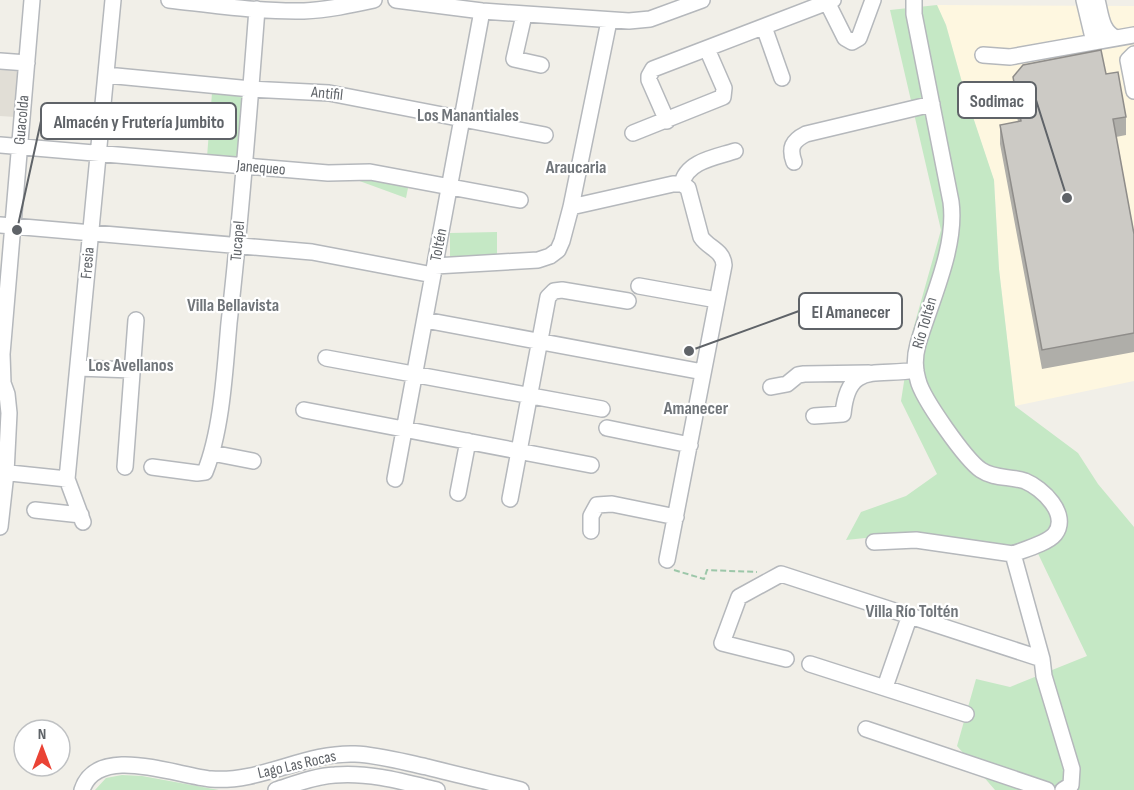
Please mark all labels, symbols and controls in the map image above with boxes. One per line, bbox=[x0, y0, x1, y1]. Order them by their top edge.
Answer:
callout: Sodimac bbox=[958, 82, 1036, 118]
street label: Antifil bbox=[309, 83, 344, 105]
text: Sodimac bbox=[970, 91, 1024, 112]
street label: Guacolda bbox=[10, 94, 34, 146]
callout: Almacén y Frutería Jumbito bbox=[41, 103, 236, 139]
district label: Los Manantiales bbox=[417, 105, 519, 126]
text: Almacén y Frutería Jumbito bbox=[53, 112, 224, 133]
street label: Janequeo bbox=[235, 156, 286, 180]
district label: Araucaria bbox=[545, 157, 606, 178]
street label: Tucapel bbox=[227, 220, 249, 262]
street label: Toltén bbox=[427, 227, 451, 263]
street label: Fresia bbox=[77, 246, 99, 280]
callout: El Amanecer bbox=[799, 293, 902, 329]
district label: Villa Bellavista bbox=[187, 295, 279, 316]
street label: Río Toltén bbox=[909, 295, 941, 351]
text: El Amanecer bbox=[812, 302, 891, 323]
district label: Los Avellanos bbox=[88, 355, 174, 376]
district label: Amanecer bbox=[663, 398, 729, 419]
district label: Villa Río Toltén bbox=[866, 601, 958, 622]
north arrow bbox=[12, 718, 72, 778]
text: N bbox=[38, 725, 46, 744]
street label: Lago Las Rocas bbox=[256, 747, 338, 783]

